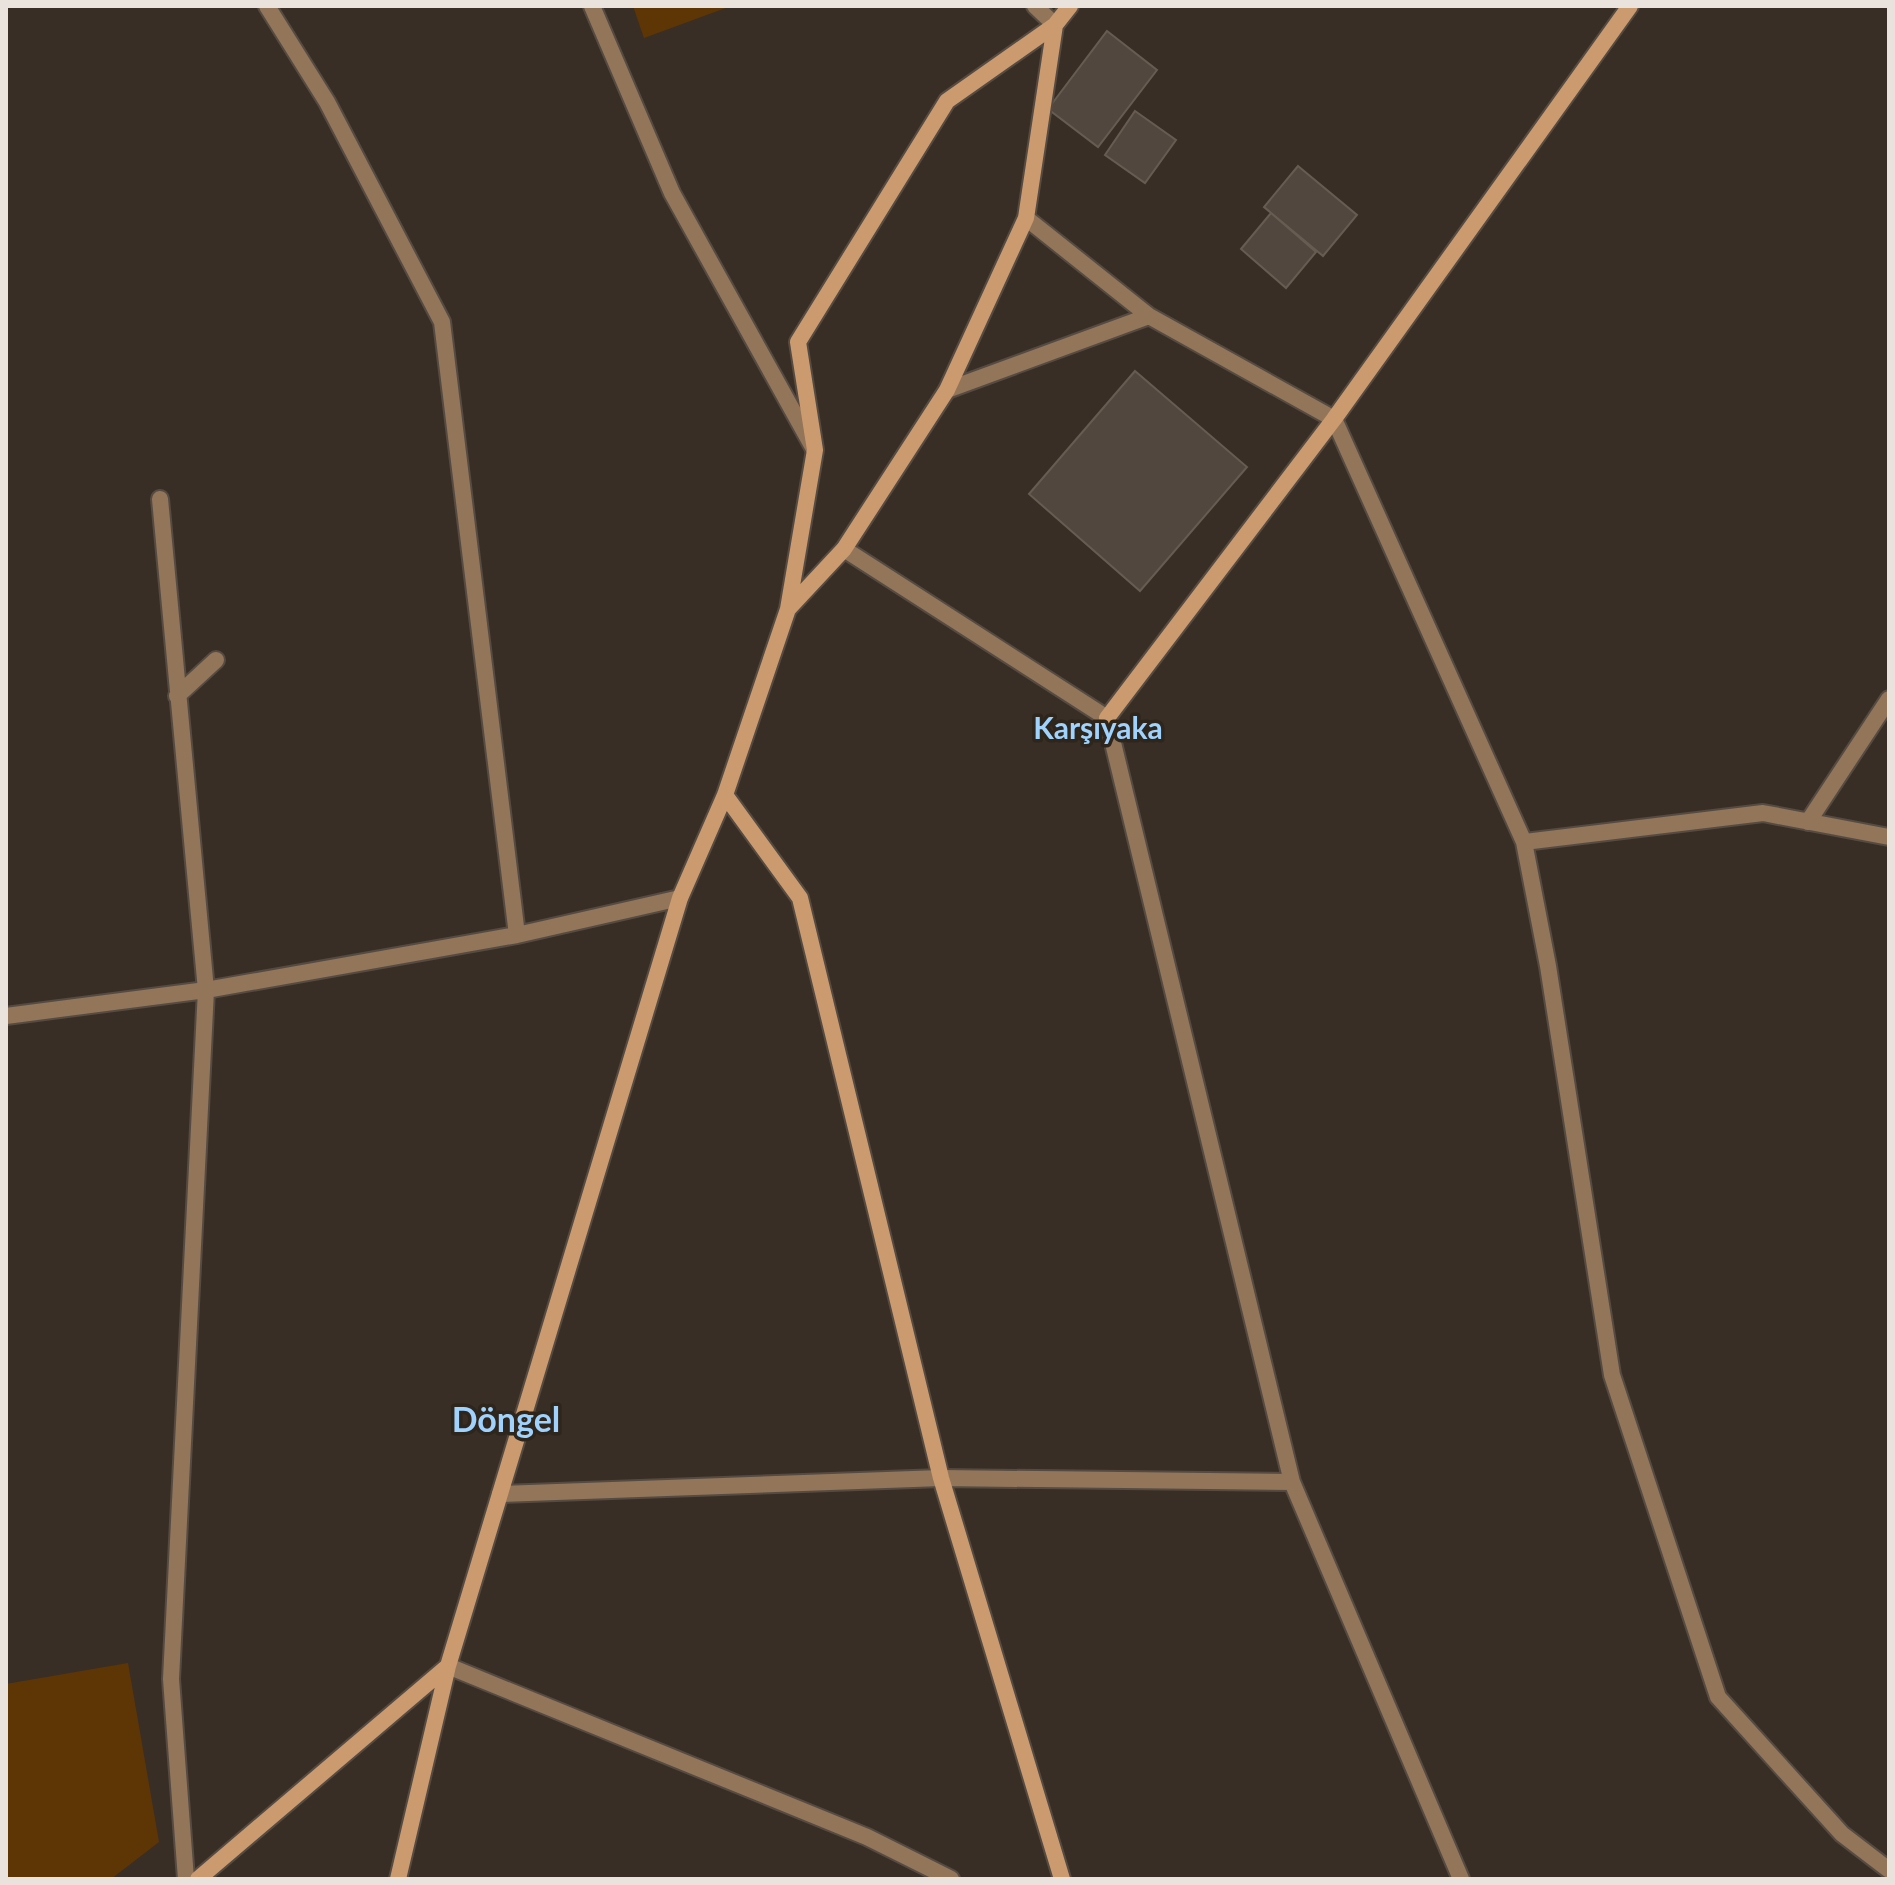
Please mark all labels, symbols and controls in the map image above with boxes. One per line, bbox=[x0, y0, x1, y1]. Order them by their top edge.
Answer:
district label: Karşıyaka bbox=[1033, 709, 1163, 745]
district label: Döngel bbox=[452, 1398, 560, 1439]

